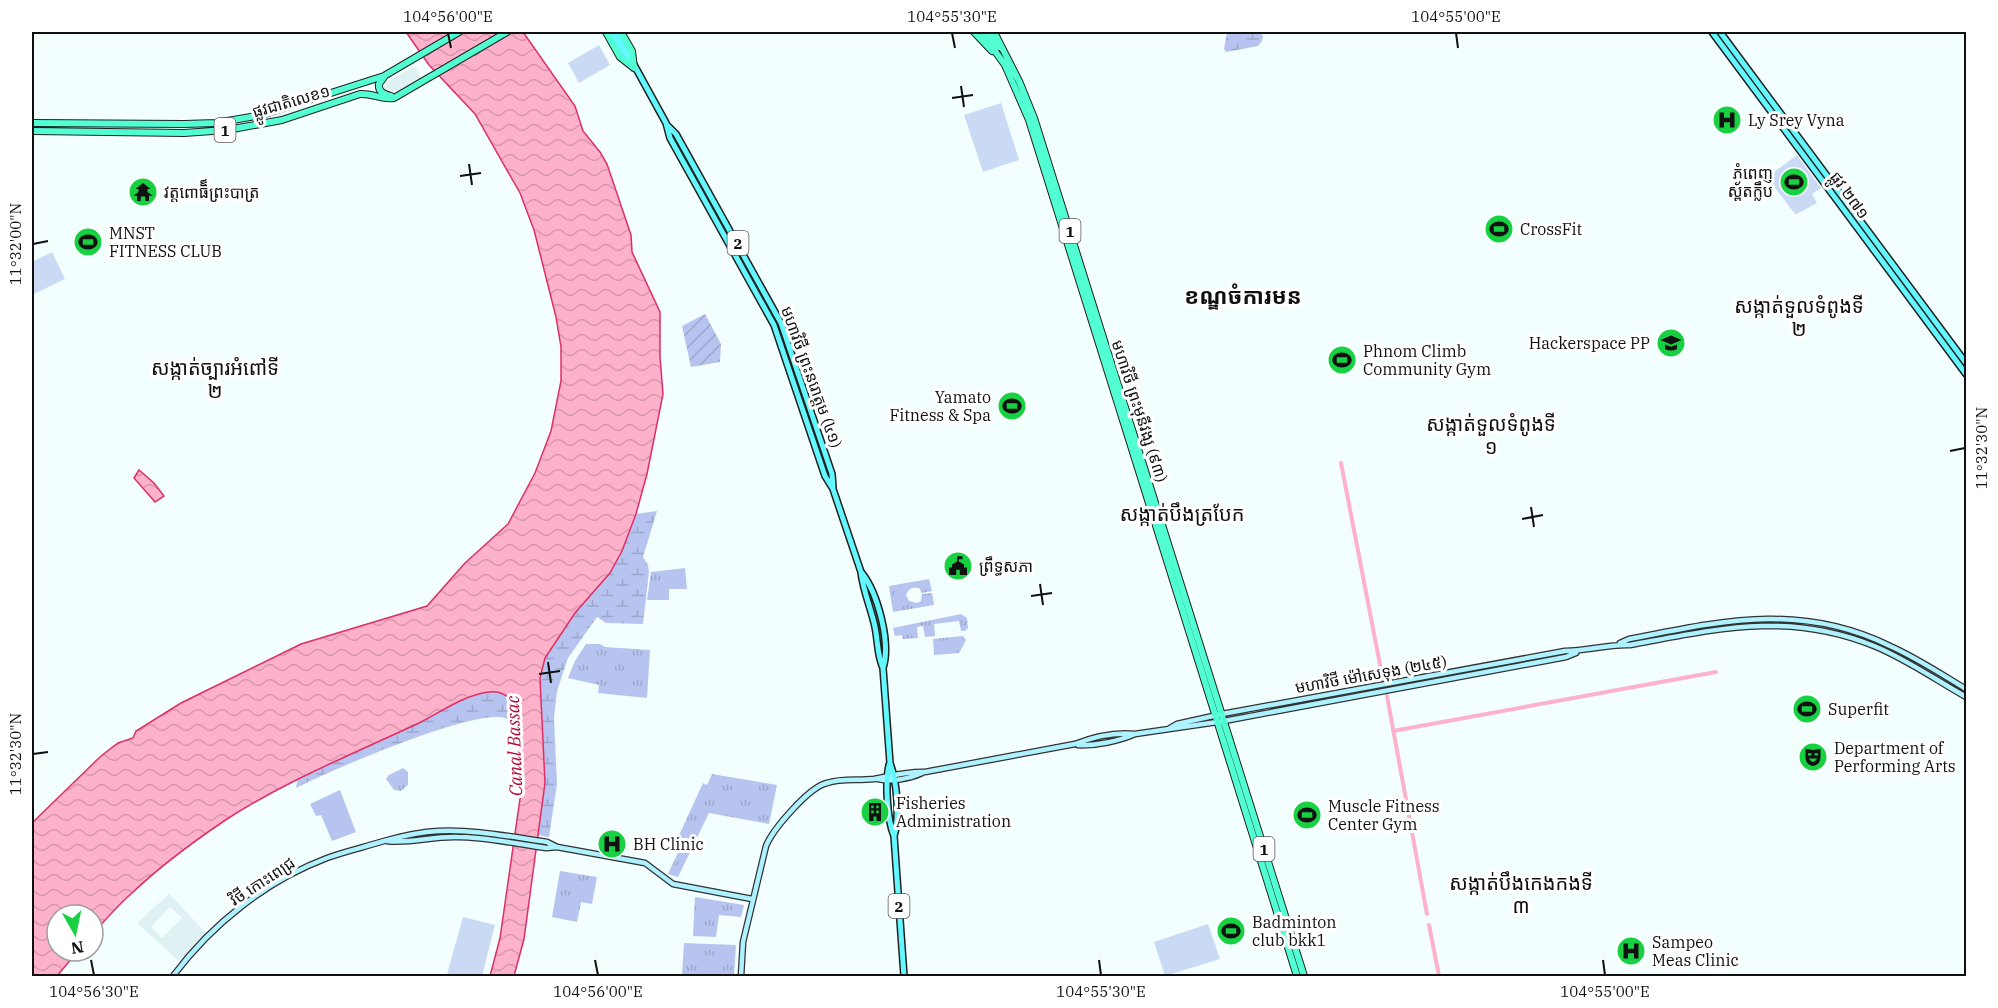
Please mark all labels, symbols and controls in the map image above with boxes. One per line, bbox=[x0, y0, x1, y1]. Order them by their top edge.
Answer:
text: 104°56'00"E bbox=[403, 7, 493, 26]
text: 104°55'30"E bbox=[907, 7, 997, 26]
text: 104°55'00"E bbox=[1411, 7, 1501, 26]
street label: ផ្លូវជាតិលេខ១ bbox=[250, 80, 334, 126]
hospital icon: Ly Srey Vyna bbox=[1711, 104, 1743, 136]
place label: Ly Srey Vyna bbox=[1748, 110, 1845, 130]
road number: 1 bbox=[214, 118, 236, 142]
place label: ភ្នំពេញ ស្ព័តក្លឹប bbox=[1728, 163, 1773, 201]
sports icon: ភ្នំពេញ ស្ព័តក្លឹប bbox=[1778, 166, 1810, 198]
street label: ផ្លូវ ២៧១ bbox=[1822, 167, 1874, 225]
temple icon: វត្តពោធិ៏ព្រះបាត្រ bbox=[127, 176, 159, 208]
place label: វត្តពោធិ៏ព្រះបាត្រ bbox=[164, 179, 259, 202]
text: 11°32'00"N bbox=[6, 203, 25, 285]
sports icon: CrossFit bbox=[1483, 213, 1515, 245]
road number: 1 bbox=[1060, 219, 1080, 243]
place label: CrossFit bbox=[1520, 219, 1582, 239]
place label: MNST FITNESS CLUB bbox=[109, 223, 222, 261]
sports icon: MNST FITNESS CLUB bbox=[72, 226, 104, 258]
road number: 2 bbox=[728, 231, 748, 255]
district label: ខណ្ឌចំការមន bbox=[1184, 281, 1302, 310]
district label: សង្កាត់ទួលទំពូងទី ២ bbox=[1734, 292, 1864, 342]
street label: មហាវិថី ព្រះនរោត្តម (៤១) bbox=[777, 303, 847, 451]
school or university icon: Hackerspace PP bbox=[1655, 327, 1687, 359]
place label: Hackerspace PP bbox=[1529, 333, 1650, 353]
street label: មហាវិថី ព្រះមុនីវង្ស (៩៣) bbox=[1106, 337, 1173, 485]
place label: Phnom Climb Community Gym bbox=[1363, 341, 1491, 379]
sports icon: Phnom Climb Community Gym bbox=[1326, 344, 1358, 376]
district label: សង្កាត់ច្បារអំពៅទី ២ bbox=[151, 354, 279, 404]
place label: Yamato Fitness & Spa bbox=[890, 387, 991, 425]
sports icon: Yamato Fitness & Spa bbox=[996, 390, 1028, 422]
text: 11°32'30"N bbox=[1972, 407, 1991, 489]
district label: សង្កាត់ទួលទំពូងទី ១ bbox=[1426, 410, 1556, 460]
district label: សង្កាត់បឹងត្របែក bbox=[1120, 500, 1244, 527]
public building icon: ព្រឹទ្ធសភា bbox=[942, 550, 974, 582]
place label: ព្រឹទ្ធសភា bbox=[979, 556, 1033, 576]
street label: មហាវិថី ម៉ៅសេទុង (២៤៥) bbox=[1293, 650, 1449, 699]
sports icon: Superfit bbox=[1791, 693, 1823, 725]
water label: Canal Bassac bbox=[501, 695, 527, 797]
place label: Superfit bbox=[1828, 699, 1889, 719]
text: 11°32'30"N bbox=[6, 713, 25, 795]
place label: Department of Performing Arts bbox=[1834, 738, 1956, 776]
theatre icon: Department of Performing Arts bbox=[1797, 741, 1829, 773]
place label: Fisheries Administration bbox=[896, 793, 1011, 831]
building icon: Fisheries Administration bbox=[859, 796, 891, 828]
place label: Muscle Fitness Center Gym bbox=[1328, 796, 1440, 834]
sports icon: Muscle Fitness Center Gym bbox=[1291, 799, 1323, 831]
hospital icon: BH Clinic bbox=[596, 828, 628, 860]
place label: BH Clinic bbox=[633, 834, 704, 854]
road number: 1 bbox=[1254, 837, 1274, 861]
street label: វិថី កោះពេជ្រ bbox=[225, 852, 299, 910]
district label: សង្កាត់បឹងកេងកងទី ៣ bbox=[1449, 869, 1593, 919]
road number: 2 bbox=[888, 894, 910, 918]
north arrow bbox=[45, 903, 105, 963]
place label: Badminton club bkk1 bbox=[1252, 912, 1337, 950]
sports icon: Badminton club bkk1 bbox=[1215, 915, 1247, 947]
place label: Sampeo Meas Clinic bbox=[1652, 932, 1739, 970]
hospital icon: Sampeo Meas Clinic bbox=[1615, 935, 1647, 967]
text: N bbox=[70, 937, 85, 959]
text: 104°56'30"E bbox=[49, 982, 139, 1001]
text: 104°56'00"E bbox=[553, 982, 643, 1001]
text: 104°55'30"E bbox=[1056, 982, 1146, 1001]
text: 104°55'00"E bbox=[1560, 982, 1650, 1001]

